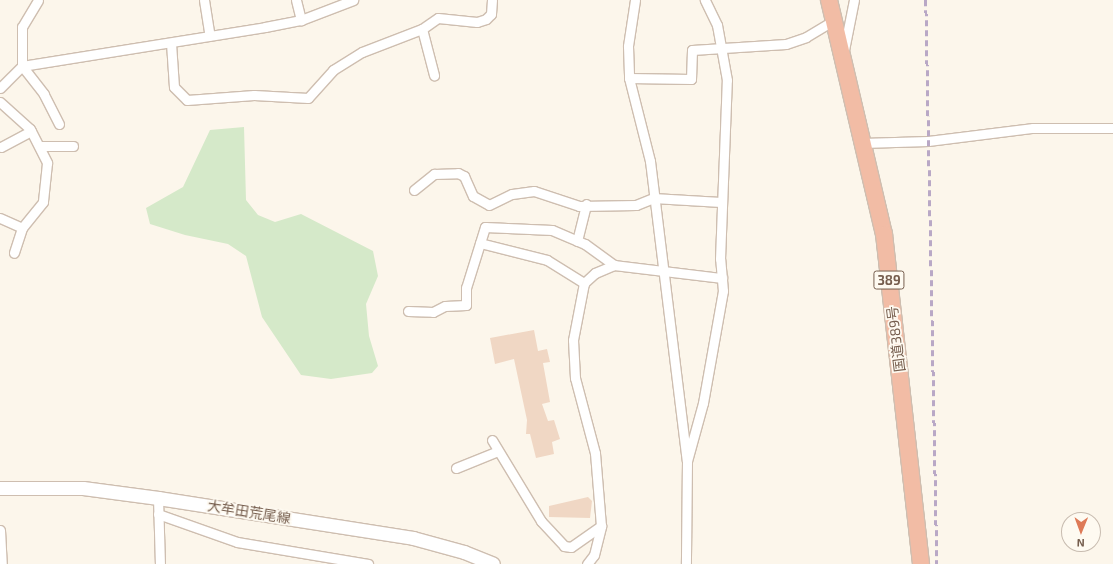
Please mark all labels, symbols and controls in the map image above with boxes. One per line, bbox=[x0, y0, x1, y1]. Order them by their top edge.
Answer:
road number: 389 bbox=[873, 269, 905, 291]
street label: 国道389号 bbox=[884, 305, 908, 373]
street label: 大牟田荒尾線 bbox=[206, 497, 292, 527]
north arrow bbox=[1061, 512, 1101, 552]
text: N bbox=[1077, 537, 1085, 550]

